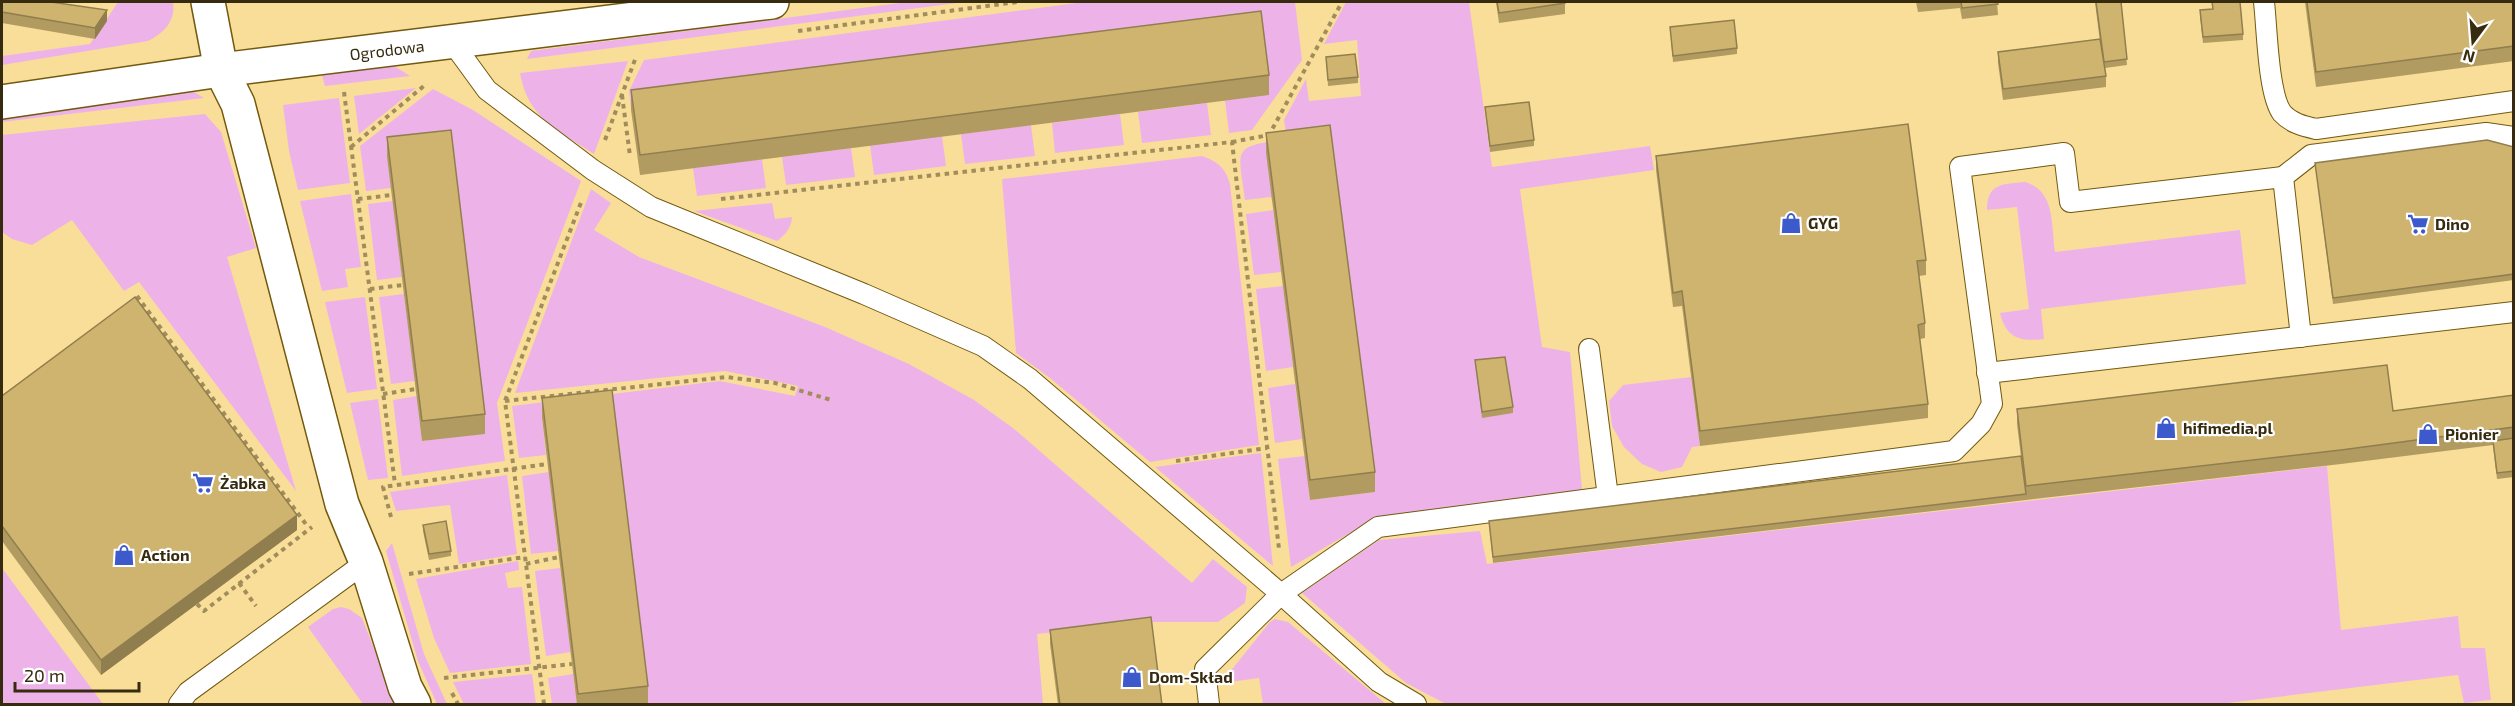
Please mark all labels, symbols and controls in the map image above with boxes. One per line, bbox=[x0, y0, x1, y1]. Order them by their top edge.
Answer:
north arrow bbox=[2443, 12, 2503, 72]
street label: Ogrodowa bbox=[349, 36, 425, 64]
text: N bbox=[2461, 46, 2477, 68]
shop icon: GYG bbox=[1779, 211, 1803, 235]
supermarket icon: Dino bbox=[2406, 212, 2430, 236]
place label: GYG bbox=[1808, 213, 1838, 232]
place label: Dino bbox=[2435, 214, 2469, 233]
shop icon: hifimedia.pl bbox=[2154, 416, 2178, 440]
place label: hifimedia.pl bbox=[2183, 418, 2273, 437]
shop icon: Pionier bbox=[2416, 422, 2440, 446]
place label: Pionier bbox=[2445, 424, 2499, 443]
supermarket icon: Żabka bbox=[191, 471, 215, 495]
place label: Żabka bbox=[220, 473, 266, 492]
shop icon: Action bbox=[112, 543, 136, 567]
place label: Action bbox=[141, 545, 190, 564]
scale bar bbox=[15, 655, 140, 693]
text: 20 m bbox=[24, 664, 65, 686]
shop icon: Dom-Skład bbox=[1120, 665, 1144, 689]
place label: Dom-Skład bbox=[1149, 667, 1233, 686]

